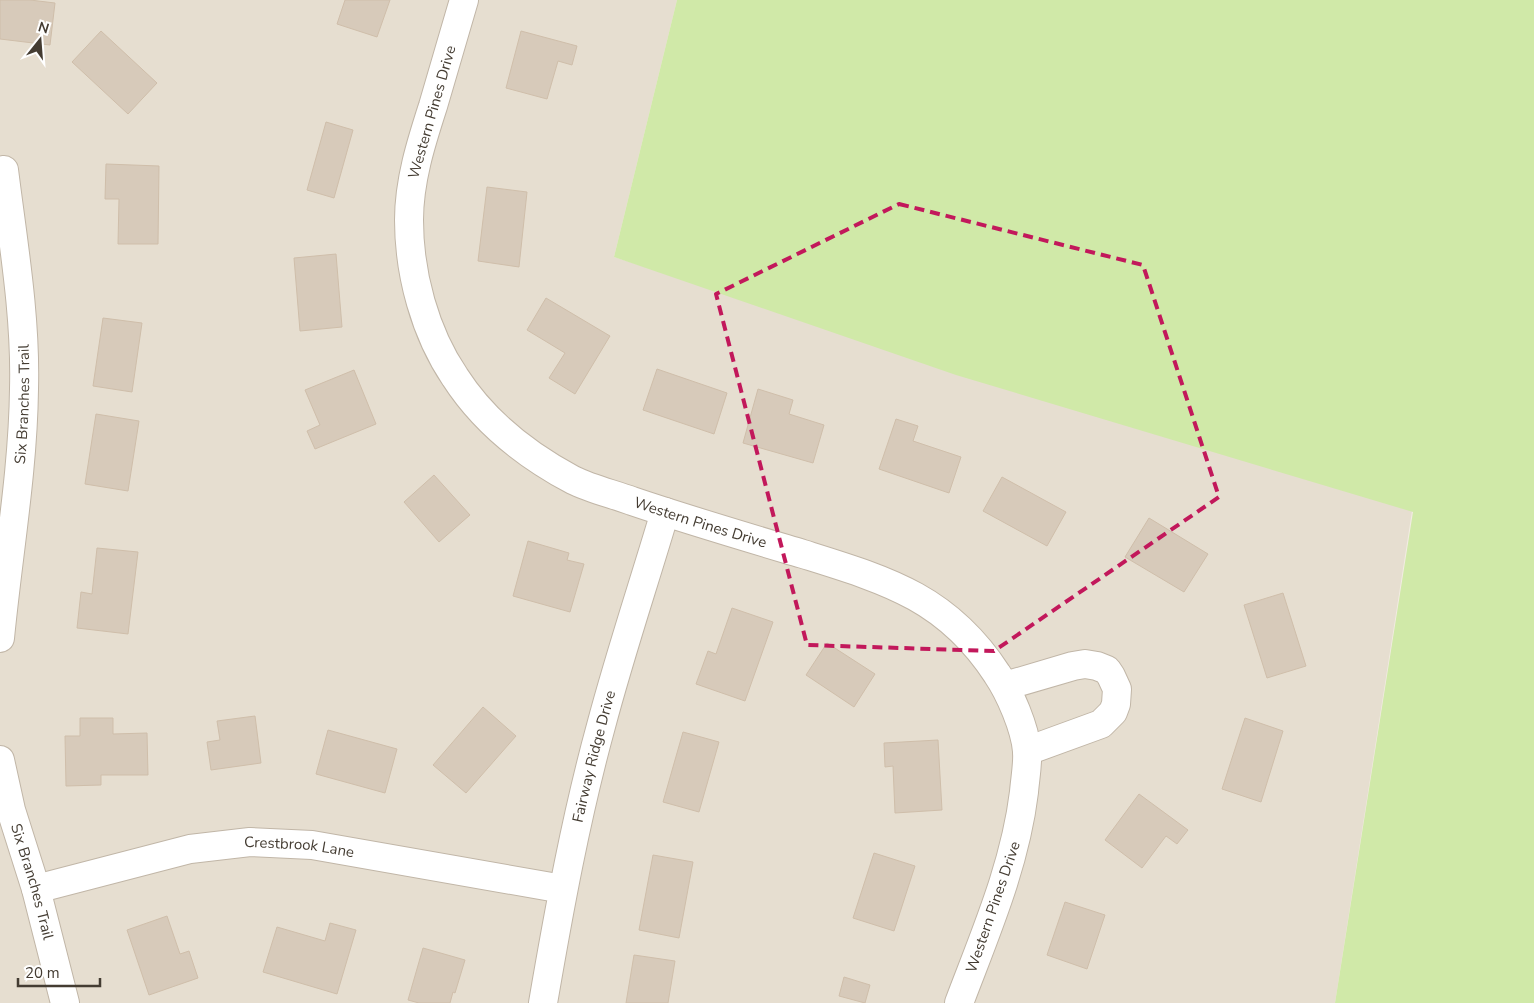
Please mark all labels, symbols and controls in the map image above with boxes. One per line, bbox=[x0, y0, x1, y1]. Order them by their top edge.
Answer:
north arrow bbox=[15, 15, 65, 65]
text: N bbox=[36, 17, 51, 39]
street label: Western Pines Drive bbox=[403, 43, 461, 181]
street label: Six Branches Trail bbox=[10, 343, 34, 465]
street label: Western Pines Drive bbox=[631, 492, 769, 553]
street label: Fairway Ridge Drive bbox=[568, 688, 620, 824]
street label: Six Branches Trail bbox=[6, 821, 59, 942]
street label: Crestbrook Lane bbox=[243, 832, 356, 862]
street label: Western Pines Drive bbox=[961, 839, 1025, 975]
scale bar bbox=[18, 956, 100, 988]
text: 20 m bbox=[25, 963, 60, 983]

